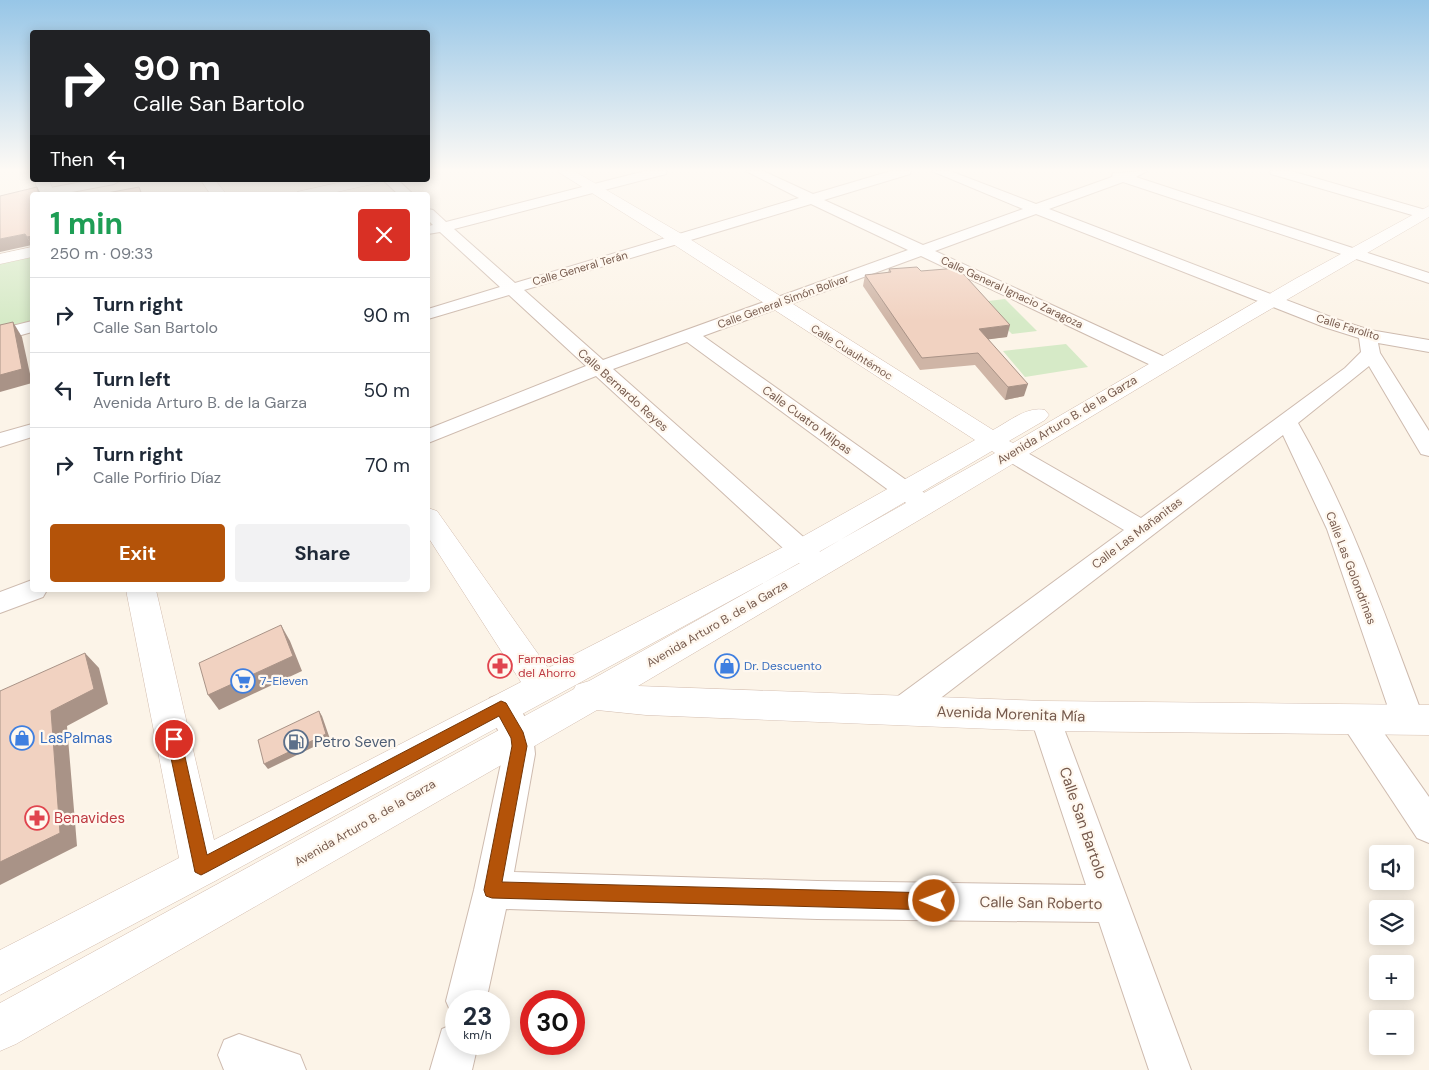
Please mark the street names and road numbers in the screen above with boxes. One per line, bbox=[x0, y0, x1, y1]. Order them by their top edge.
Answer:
street label: Calle General Terán bbox=[531, 248, 629, 288]
street label: Calle General Ignacio Zaragoza bbox=[939, 253, 1085, 331]
street label: Calle General Simón Bolívar bbox=[715, 271, 851, 331]
street label: Calle Farolito bbox=[1315, 311, 1381, 343]
street label: Calle Cuauhtémoc bbox=[809, 321, 895, 383]
street label: Calle Bernardo Reyes bbox=[574, 345, 672, 435]
street label: Avenida Arturo B. de la Garza bbox=[994, 372, 1140, 468]
street label: Calle Cuatro Milpas bbox=[759, 382, 855, 458]
street label: Calle Las Mañanitas bbox=[1088, 494, 1186, 572]
street label: Calle Las Golondrinas bbox=[1322, 509, 1380, 627]
street label: Avenida Arturo B. de la Garza bbox=[643, 577, 791, 671]
street label: Avenida Morenita Mía bbox=[936, 701, 1086, 727]
street label: Calle San Bartolo bbox=[1054, 764, 1112, 882]
street label: Avenida Arturo B. de la Garza bbox=[291, 776, 439, 870]
street label: Calle San Roberto bbox=[979, 892, 1103, 914]

